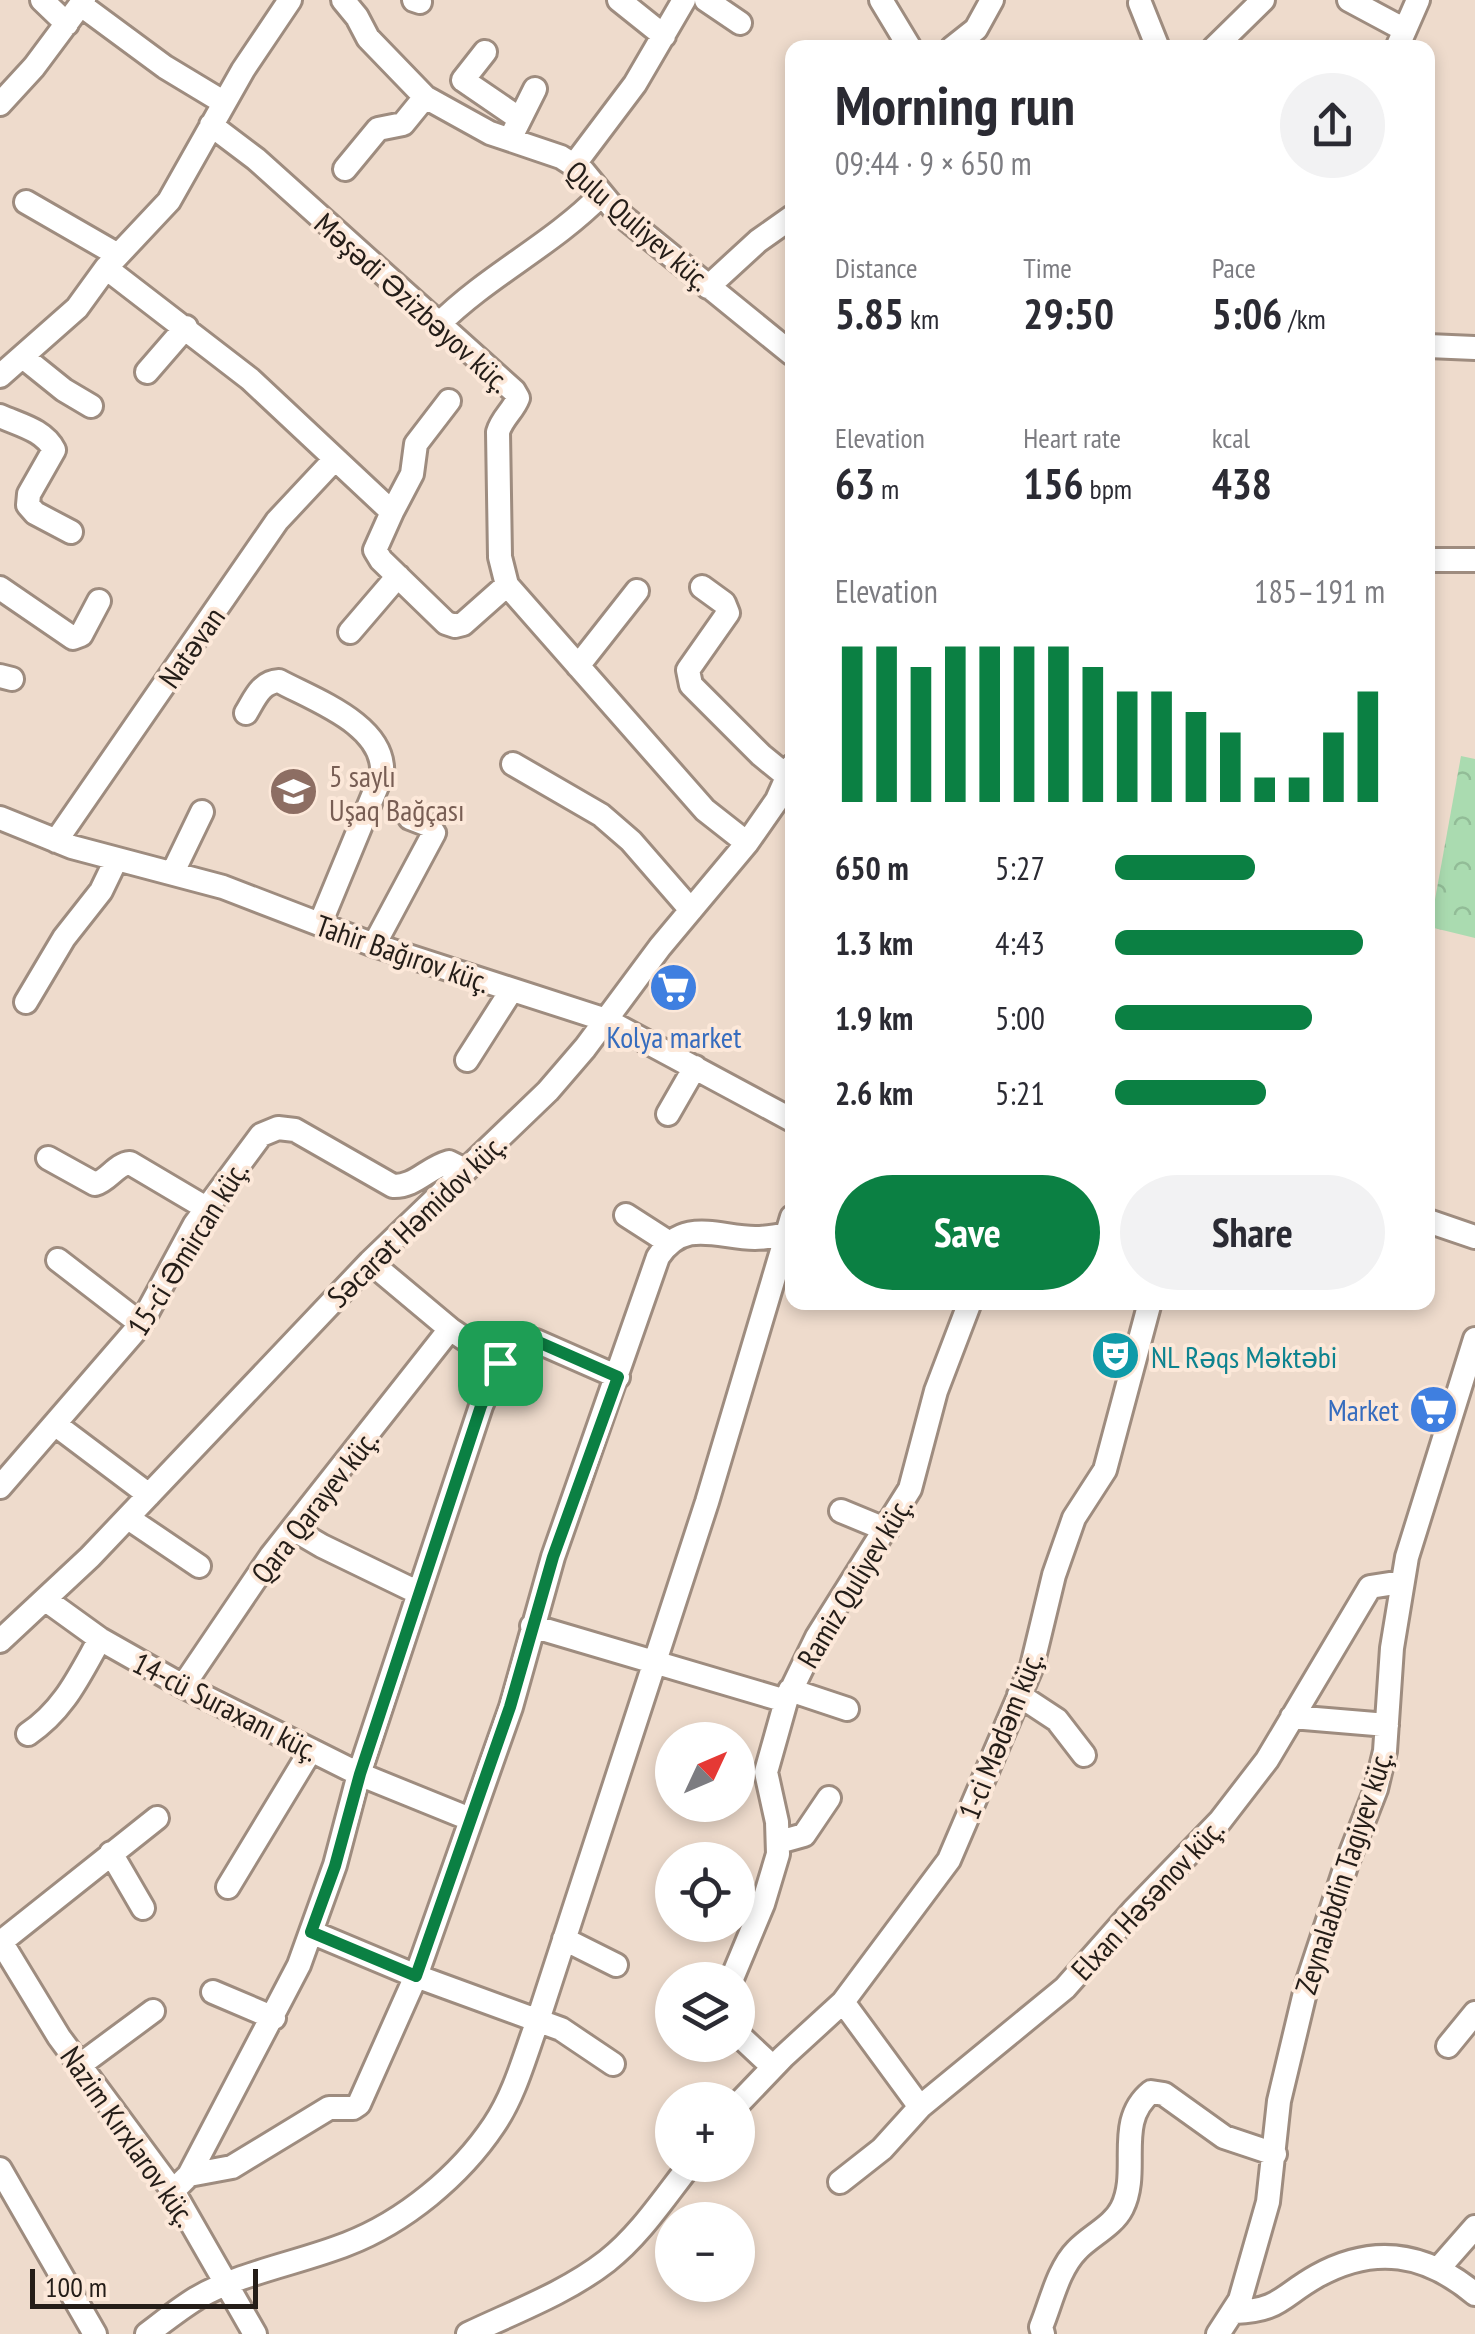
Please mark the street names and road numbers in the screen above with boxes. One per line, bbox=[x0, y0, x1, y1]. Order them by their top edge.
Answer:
street label: Qulu Quliyev küç. bbox=[558, 151, 720, 299]
street label: Məşədi Əzizbəyov küç. bbox=[307, 204, 519, 400]
street label: Natəvan bbox=[149, 599, 233, 695]
street label: Tahir Bağırov küç. bbox=[311, 905, 495, 1001]
street label: Səcarət Həmidov küç. bbox=[318, 1125, 514, 1315]
street label: 15-ci Əmircan küç. bbox=[118, 1153, 256, 1343]
street label: Qara Qarayev küç. bbox=[242, 1421, 386, 1591]
street label: Ramiz Quliyev küç. bbox=[788, 1489, 920, 1675]
street label: 14-cü Suraxanı küç. bbox=[127, 1643, 325, 1769]
street label: 1-ci Mədəm küç. bbox=[949, 1645, 1051, 1825]
street label: Zeynalabdin Tagiyev küç. bbox=[1285, 1745, 1401, 1999]
street label: Elxan Həsənov küç. bbox=[1062, 1810, 1232, 1988]
street label: Nazim Kırxlarov küç. bbox=[53, 2038, 205, 2234]

